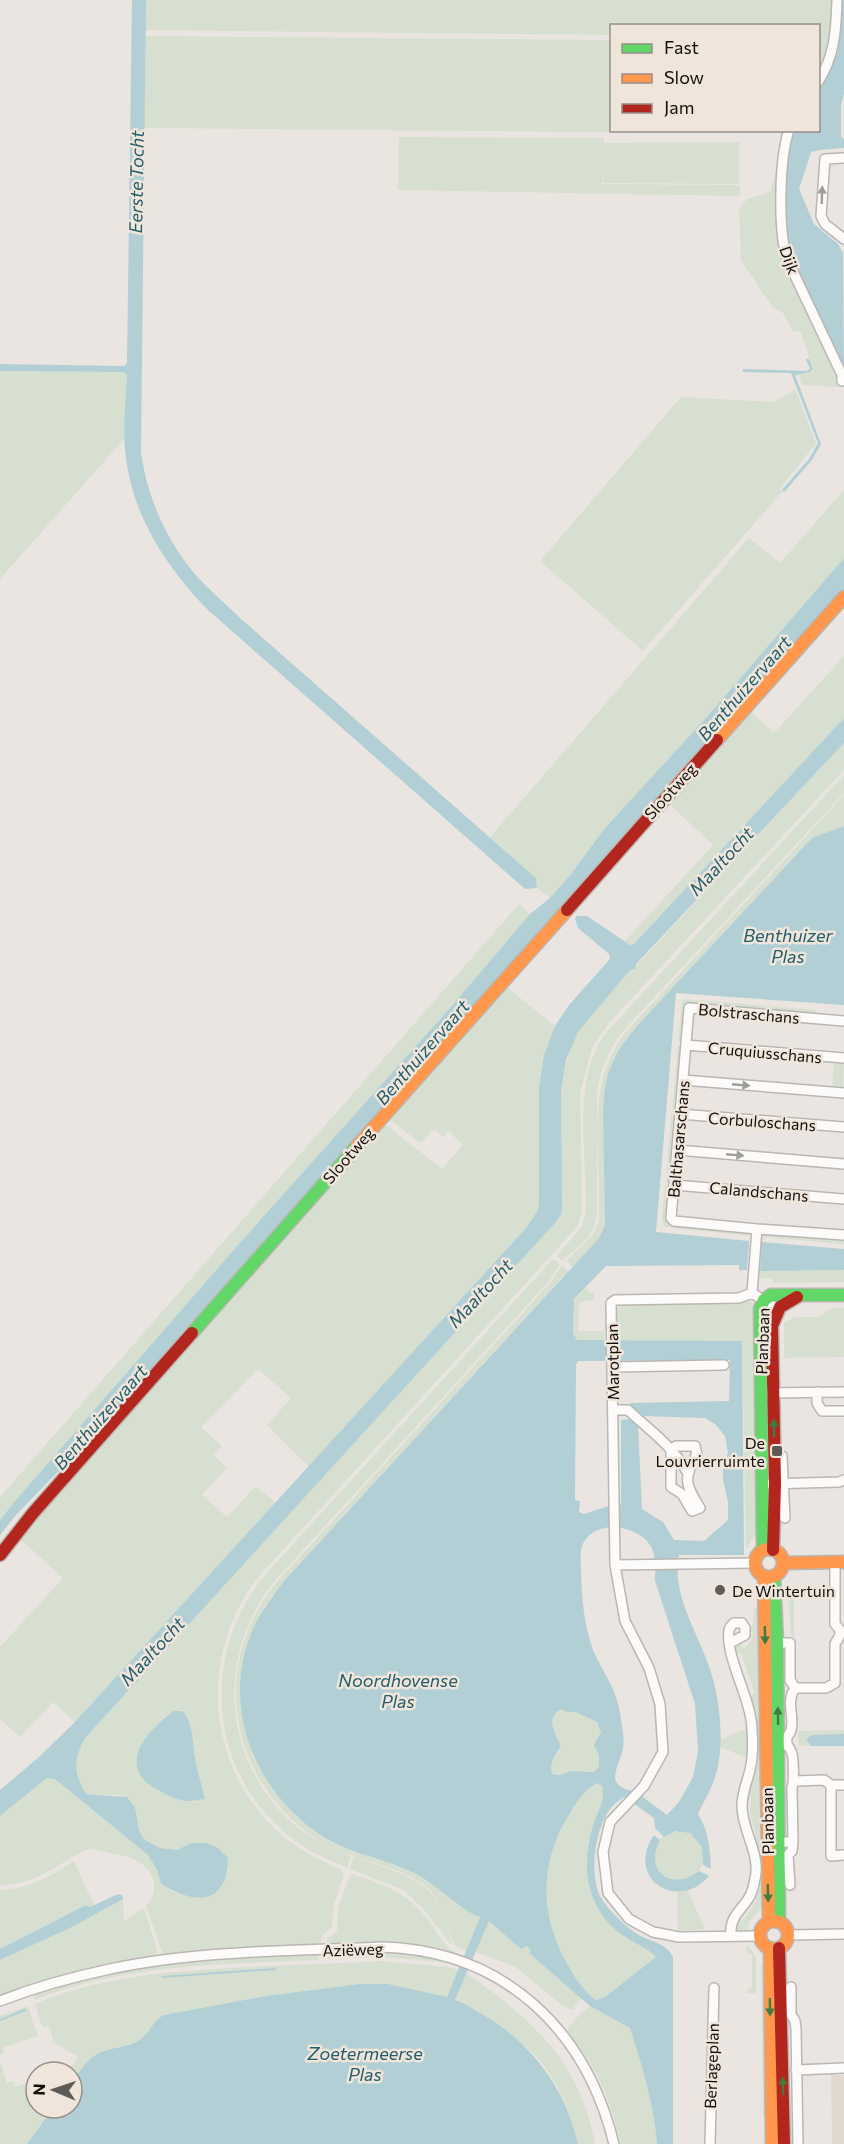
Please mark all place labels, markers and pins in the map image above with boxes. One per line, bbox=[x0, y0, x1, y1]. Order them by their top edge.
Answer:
place label: De Louvrierruimte bbox=[656, 1433, 765, 1470]
marker: De Louvrierruimte bbox=[770, 1444, 784, 1458]
place label: De Wintertuin bbox=[732, 1581, 835, 1600]
marker: De Wintertuin bbox=[713, 1583, 727, 1597]

